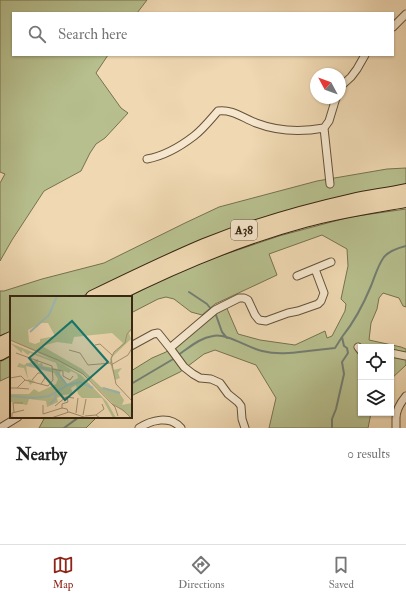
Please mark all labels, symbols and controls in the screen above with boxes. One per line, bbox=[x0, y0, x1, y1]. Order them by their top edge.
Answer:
search box bbox=[12, 12, 394, 56]
icon: search bbox=[26, 23, 48, 45]
text: Search here bbox=[58, 25, 127, 44]
north arrow bbox=[310, 68, 346, 104]
road number: A38 bbox=[231, 220, 257, 240]
inset map bbox=[10, 296, 132, 418]
map controls bbox=[358, 344, 394, 416]
button: locate bbox=[358, 344, 394, 380]
button: layers bbox=[358, 380, 394, 416]
text: Nearby bbox=[16, 444, 67, 465]
text: 0 results bbox=[347, 446, 390, 462]
tab: Map bbox=[52, 554, 74, 591]
tab: Directions bbox=[178, 554, 225, 591]
tab: Saved bbox=[329, 554, 354, 591]

